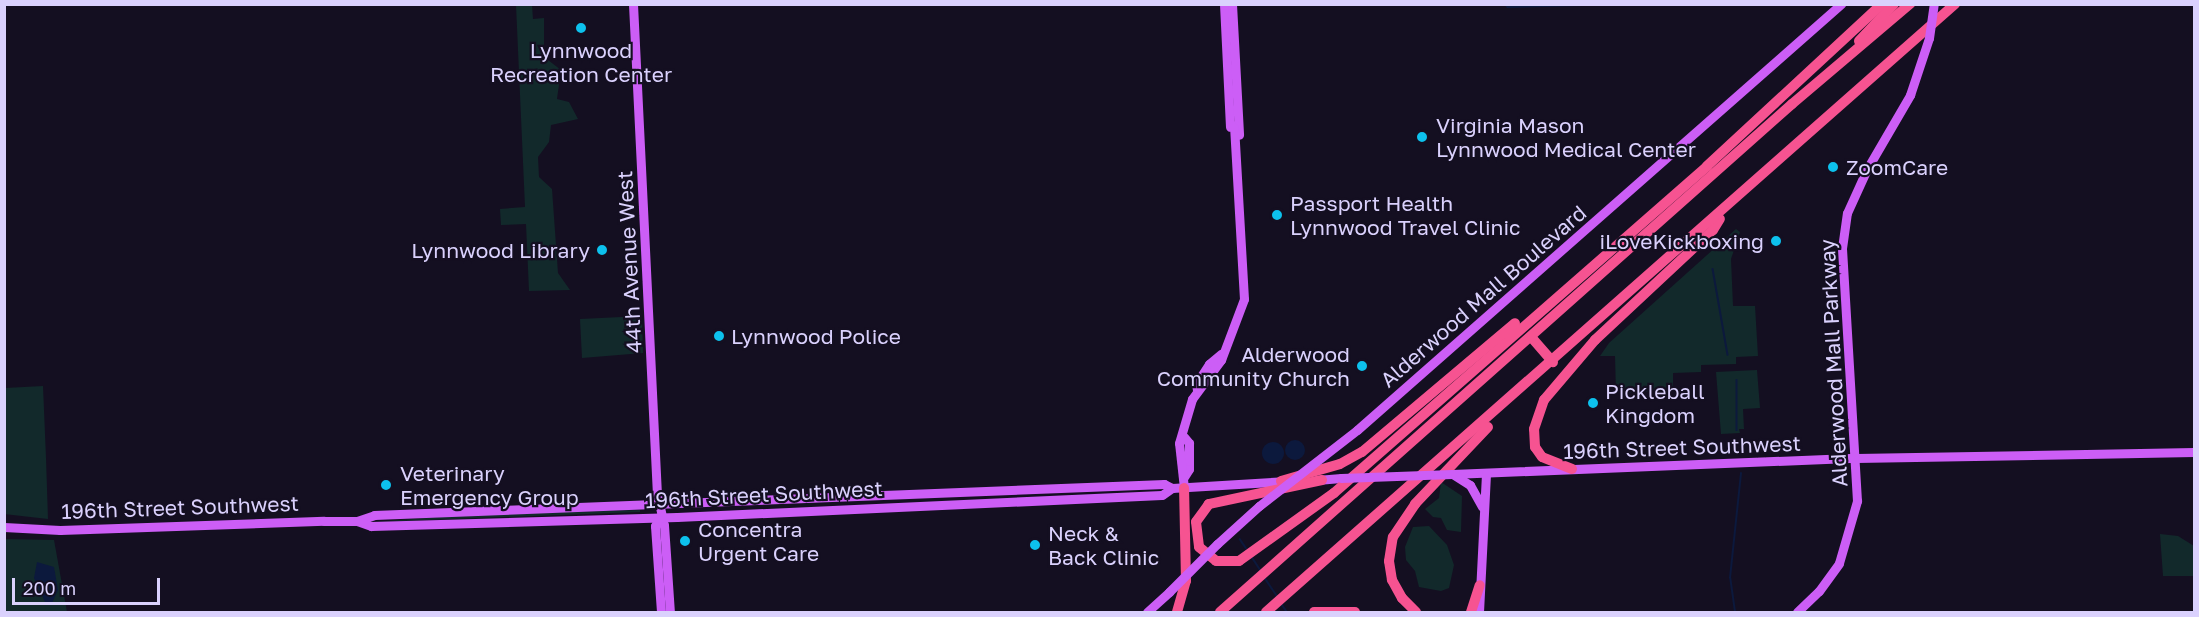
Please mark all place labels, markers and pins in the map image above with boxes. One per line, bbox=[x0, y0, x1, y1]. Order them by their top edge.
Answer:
marker: Lynnwood Recreation Center bbox=[574, 21, 588, 35]
place label: Lynnwood Recreation Center bbox=[490, 37, 672, 87]
place label: Virginia Mason Lynnwood Medical Center bbox=[1436, 112, 1696, 162]
marker: Virginia Mason Lynnwood Medical Center bbox=[1413, 128, 1431, 146]
place label: ZoomCare bbox=[1846, 154, 1948, 180]
marker: ZoomCare bbox=[1824, 158, 1842, 176]
place label: Passport Health Lynnwood Travel Clinic bbox=[1290, 190, 1520, 240]
marker: Passport Health Lynnwood Travel Clinic bbox=[1268, 206, 1286, 224]
place label: iLoveKickboxing bbox=[1599, 228, 1764, 254]
marker: iLoveKickboxing bbox=[1769, 234, 1783, 248]
place label: Lynnwood Library bbox=[411, 237, 590, 263]
marker: Lynnwood Library bbox=[595, 243, 609, 257]
place label: Lynnwood Police bbox=[731, 323, 901, 349]
marker: Lynnwood Police bbox=[712, 329, 726, 343]
place label: Alderwood Community Church bbox=[1157, 341, 1350, 391]
marker: Alderwood Community Church bbox=[1355, 359, 1369, 373]
place label: Pickleball Kingdom bbox=[1605, 378, 1705, 428]
marker: Pickleball Kingdom bbox=[1586, 396, 1600, 410]
place label: Veterinary Emergency Group bbox=[400, 460, 579, 510]
marker: Veterinary Emergency Group bbox=[377, 476, 395, 494]
place label: Concentra Urgent Care bbox=[698, 516, 819, 566]
place label: Neck & Back Clinic bbox=[1048, 520, 1159, 570]
marker: Concentra Urgent Care bbox=[676, 532, 694, 550]
marker: Neck & Back Clinic bbox=[1026, 536, 1044, 554]

